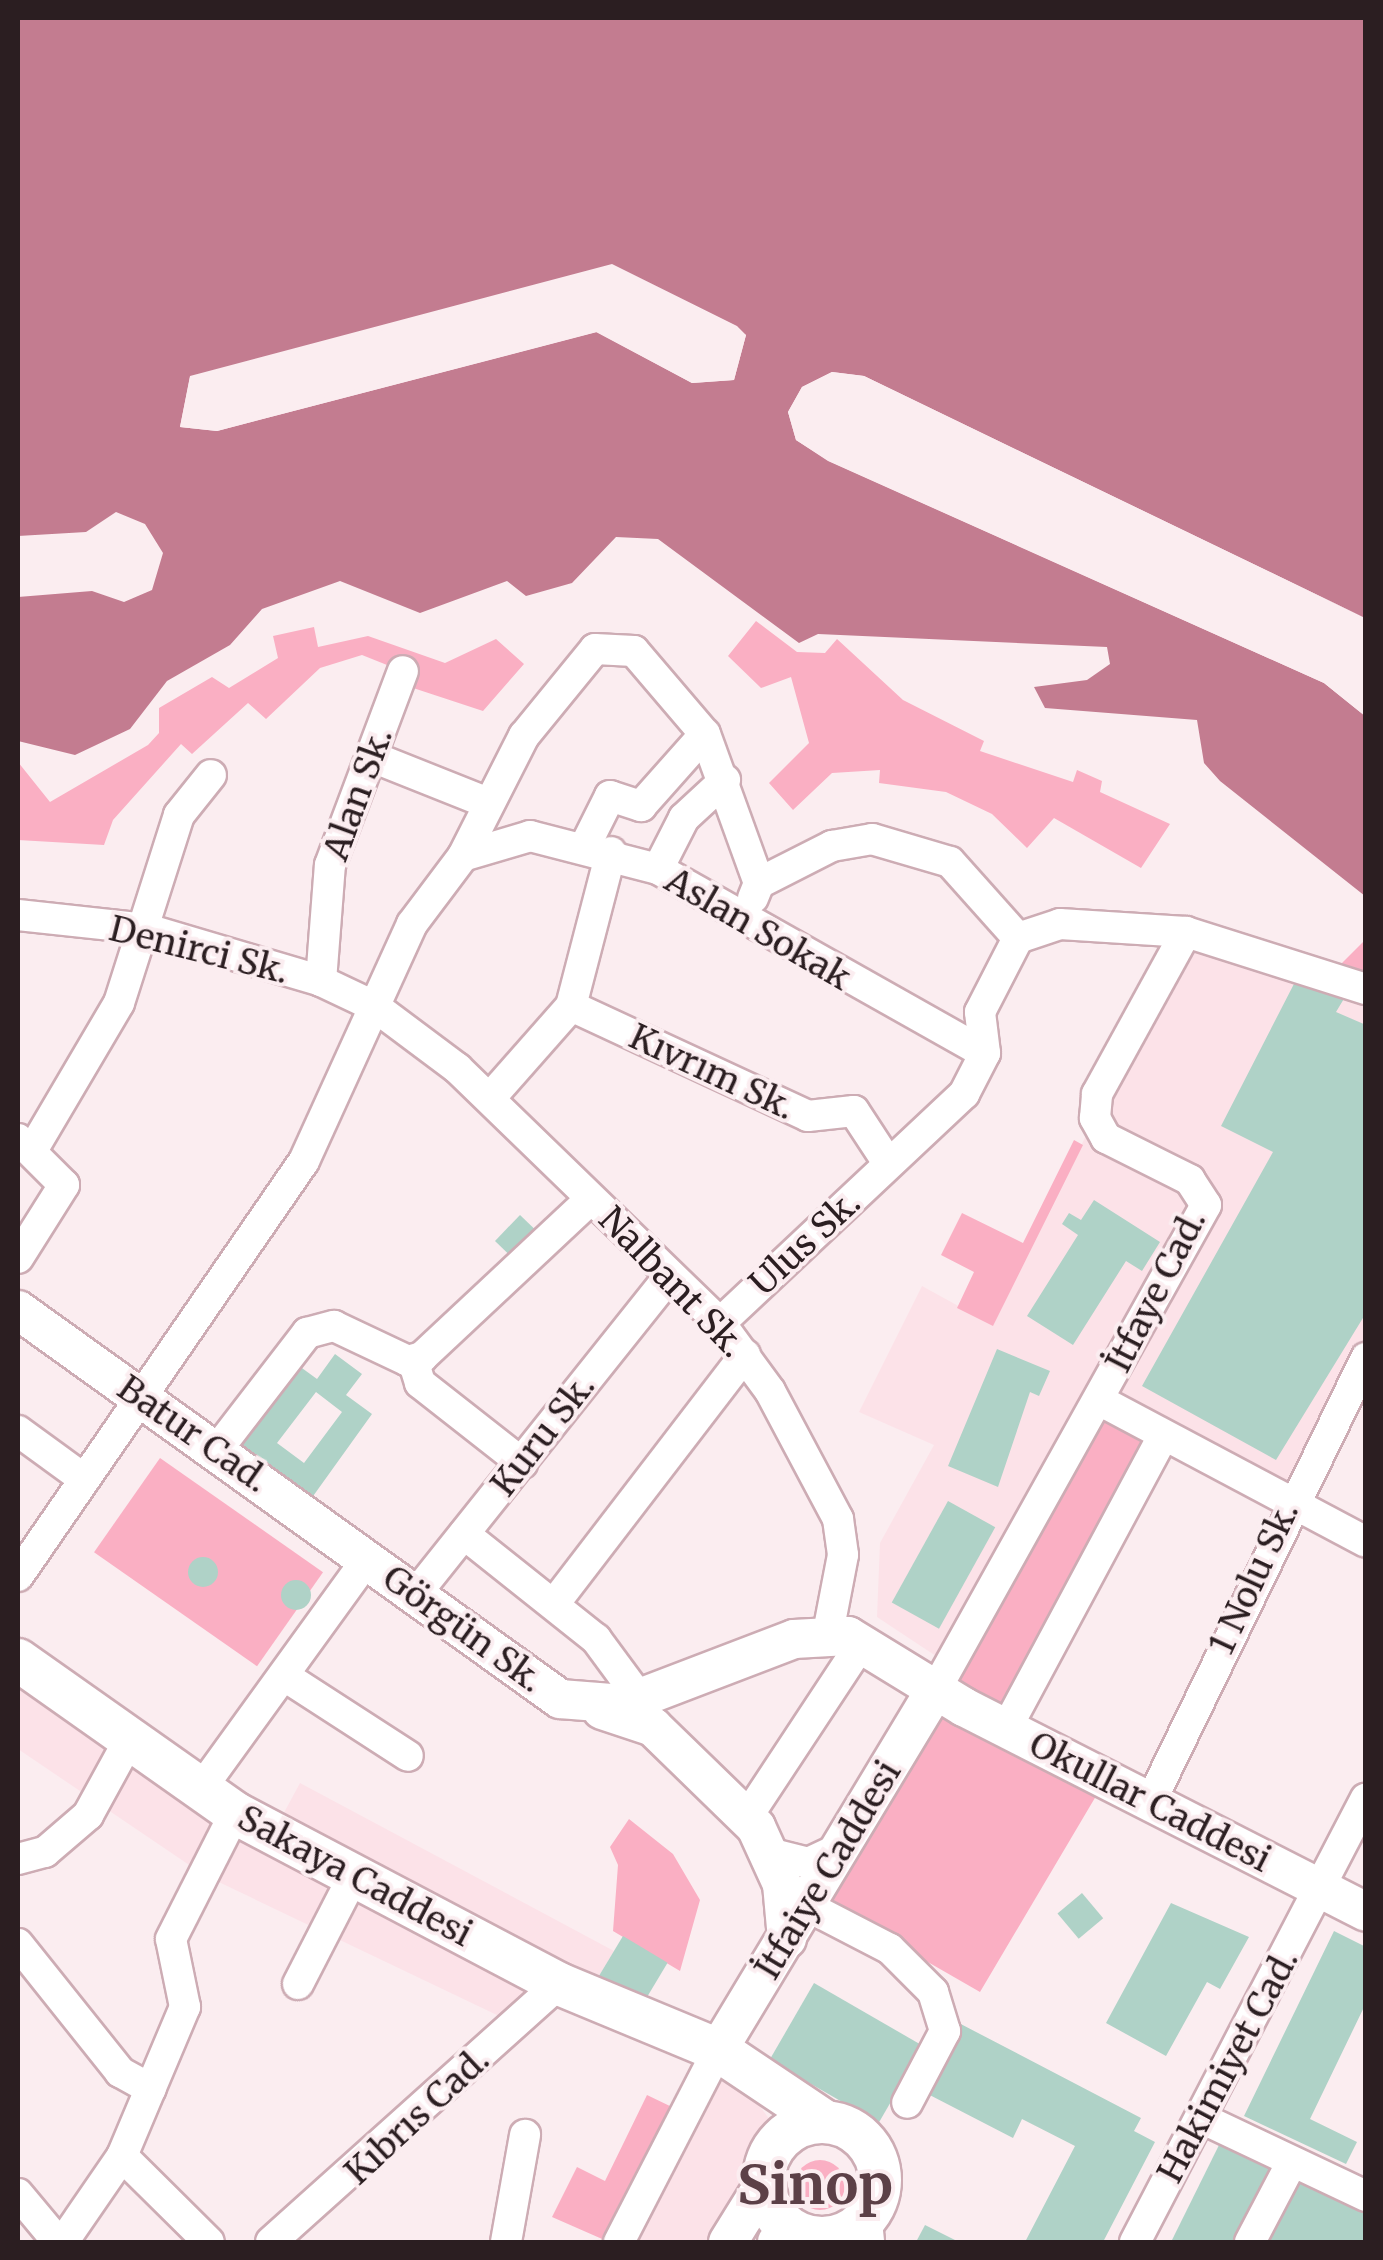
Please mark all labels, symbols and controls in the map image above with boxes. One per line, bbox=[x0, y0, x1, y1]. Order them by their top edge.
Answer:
street label: Alan Sk. bbox=[315, 722, 401, 866]
street label: Aslan Sokak bbox=[658, 859, 858, 999]
street label: Denirci Sk. bbox=[105, 907, 293, 993]
street label: Kıvrım Sk. bbox=[623, 1015, 801, 1129]
street label: Ulus Sk. bbox=[741, 1182, 869, 1304]
street label: Nalbant Sk. bbox=[590, 1198, 754, 1366]
street label: İtfaye Cad. bbox=[1097, 1203, 1215, 1379]
street label: Kuru Sk. bbox=[482, 1366, 604, 1504]
street label: Batur Cad. bbox=[110, 1367, 276, 1501]
street label: 1 Nolu Sk. bbox=[1200, 1495, 1308, 1661]
street label: Görgün Sk. bbox=[375, 1557, 551, 1701]
street label: Okullar Caddesi bbox=[1022, 1723, 1278, 1881]
street label: İtfaiye Caddesi bbox=[746, 1753, 910, 1987]
street label: Sakaya Caddesi bbox=[231, 1797, 479, 1955]
street label: Hakimiyet Cad. bbox=[1149, 1942, 1307, 2190]
street label: Kıbrıs Cad. bbox=[336, 2039, 498, 2193]
district label: Sinop bbox=[737, 2152, 893, 2218]

